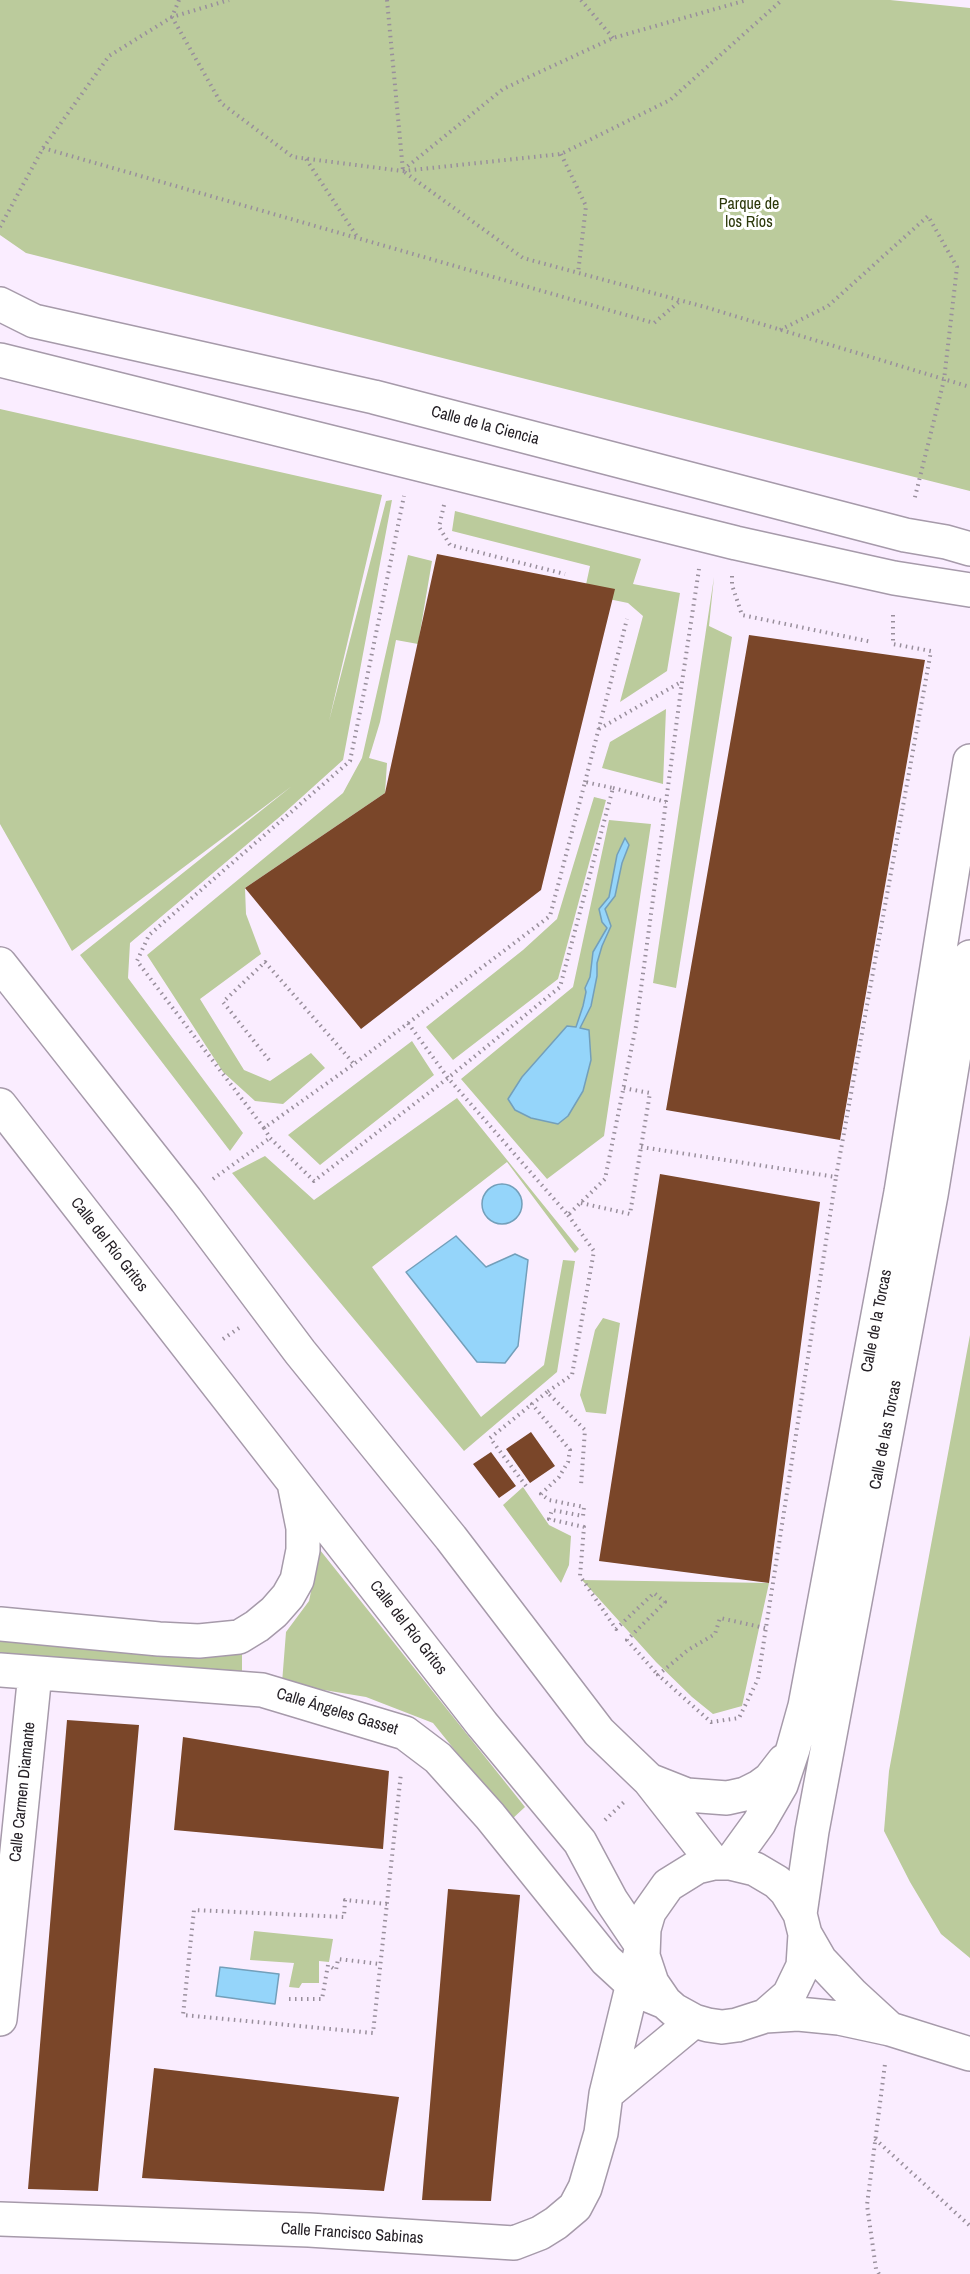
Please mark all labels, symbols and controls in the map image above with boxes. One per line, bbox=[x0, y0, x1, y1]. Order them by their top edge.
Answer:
park label: Parque de los Ríos bbox=[719, 195, 779, 233]
street label: Calle de la Ciencia bbox=[429, 402, 541, 450]
street label: Calle del Río Gritos bbox=[66, 1194, 152, 1296]
street label: Calle de la Torcas bbox=[858, 1268, 896, 1374]
street label: Calle de las Torcas bbox=[866, 1379, 906, 1491]
street label: Calle del Río Gritos bbox=[365, 1577, 451, 1679]
street label: Calle Ángeles Gasset bbox=[274, 1684, 400, 1740]
street label: Calle Carmen Diamante bbox=[6, 1721, 40, 1863]
street label: Calle Francisco Sabinas bbox=[280, 2219, 424, 2249]

